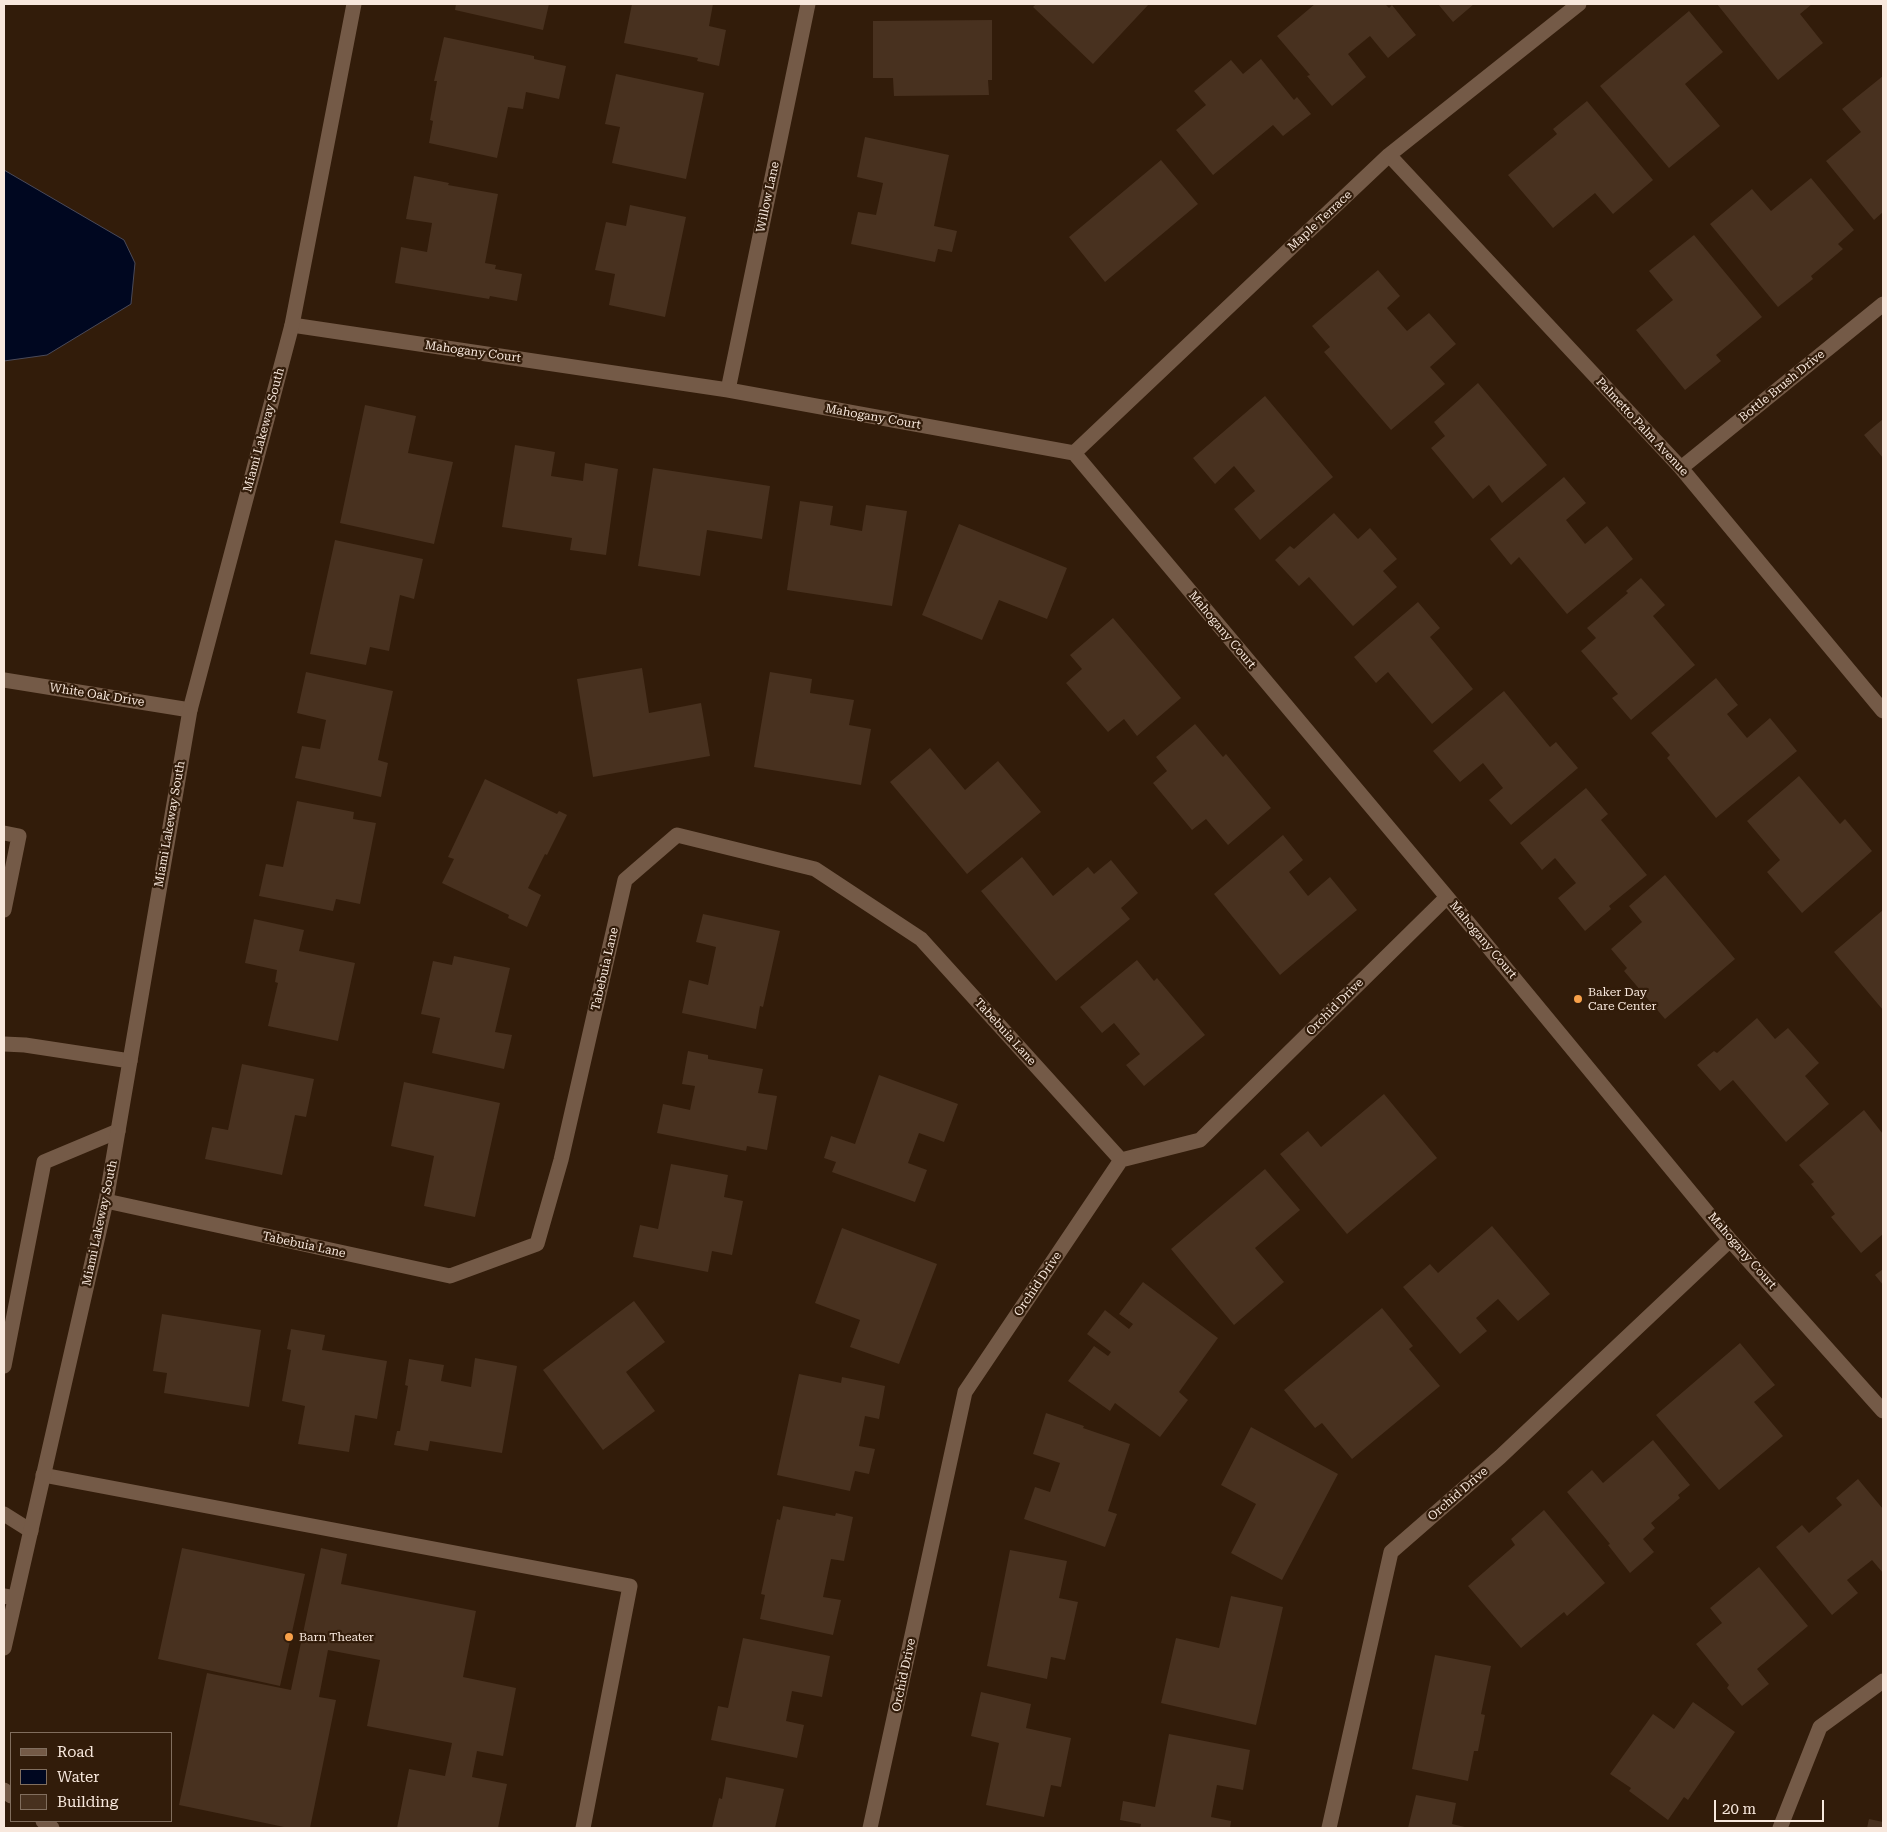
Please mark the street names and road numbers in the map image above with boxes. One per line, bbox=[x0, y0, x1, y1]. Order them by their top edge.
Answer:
street label: Willow Lane bbox=[753, 160, 783, 234]
street label: Maple Terrace bbox=[1285, 188, 1355, 254]
street label: Mahogany Court bbox=[424, 338, 522, 366]
street label: Bottle Brush Drive bbox=[1736, 347, 1828, 425]
street label: Miami Lakeway South bbox=[240, 366, 288, 494]
street label: Palmetto Palm Avenue bbox=[1593, 375, 1691, 479]
street label: Mahogany Court bbox=[824, 401, 922, 433]
street label: Mahogany Court bbox=[1185, 588, 1259, 672]
street label: White Oak Drive bbox=[49, 680, 145, 710]
street label: Miami Lakeway South bbox=[152, 760, 188, 888]
street label: Mahogany Court bbox=[1446, 898, 1520, 982]
street label: Tabebuia Lane bbox=[588, 926, 622, 1012]
street label: Orchid Drive bbox=[1304, 976, 1366, 1038]
street label: Tabebuia Lane bbox=[971, 996, 1039, 1068]
street label: Miami Lakeway South bbox=[80, 1159, 120, 1287]
street label: Mahogany Court bbox=[1705, 1210, 1779, 1292]
street label: Tabebuia Lane bbox=[261, 1229, 347, 1261]
street label: Orchid Drive bbox=[1011, 1249, 1065, 1319]
street label: Orchid Drive bbox=[1425, 1464, 1491, 1524]
street label: Orchid Drive bbox=[889, 1637, 919, 1713]

